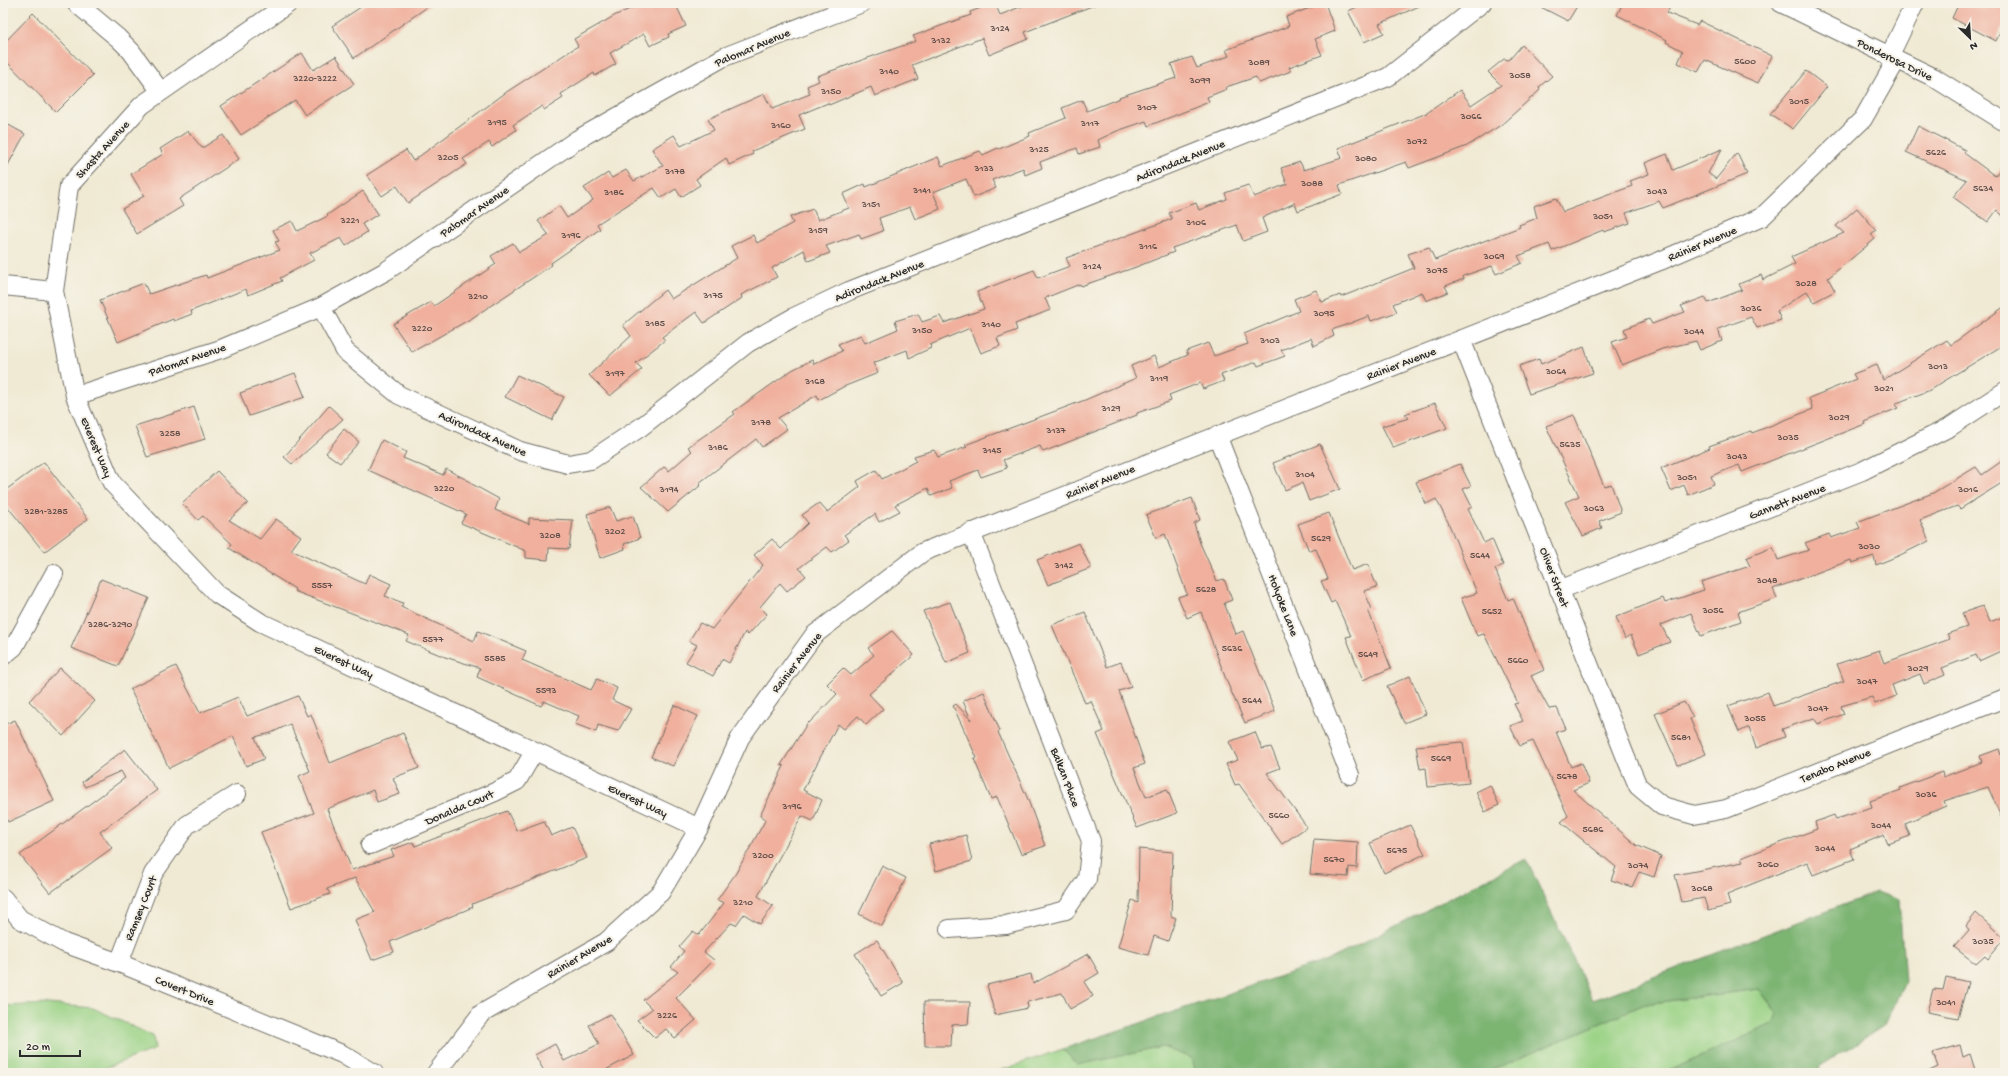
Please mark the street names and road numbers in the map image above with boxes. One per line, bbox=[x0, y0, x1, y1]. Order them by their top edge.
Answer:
street label: Palomar Avenue bbox=[712, 26, 793, 71]
street label: Ponderosa Drive bbox=[1853, 36, 1935, 85]
street label: Shasta Avenue bbox=[74, 118, 134, 182]
street label: Adirondack Avenue bbox=[1134, 137, 1228, 186]
street label: Palomar Avenue bbox=[437, 183, 513, 242]
street label: Rainier Avenue bbox=[1666, 224, 1740, 266]
street label: Adirondack Avenue bbox=[833, 257, 927, 306]
street label: Palomar Avenue bbox=[146, 341, 229, 381]
street label: Rainier Avenue bbox=[1365, 345, 1439, 385]
street label: Adirondack Avenue bbox=[436, 409, 529, 461]
street label: Everest Way bbox=[76, 415, 114, 480]
street label: Rainier Avenue bbox=[1064, 462, 1138, 503]
street label: Gannett Avenue bbox=[1748, 482, 1829, 524]
street label: Oliver Street bbox=[1535, 546, 1571, 611]
street label: Holyoke Lane bbox=[1264, 573, 1301, 639]
street label: Rainier Avenue bbox=[770, 629, 826, 696]
street label: Everest Way bbox=[311, 643, 375, 683]
street label: Balkan Place bbox=[1046, 745, 1082, 810]
street label: Tenabo Avenue bbox=[1798, 746, 1874, 788]
street label: Everest Way bbox=[605, 782, 669, 822]
street label: Donalda Court bbox=[422, 788, 497, 830]
street label: Ramsey Court bbox=[123, 873, 162, 943]
street label: Rainier Avenue bbox=[545, 932, 616, 983]
street label: Covert Drive bbox=[153, 974, 217, 1010]

